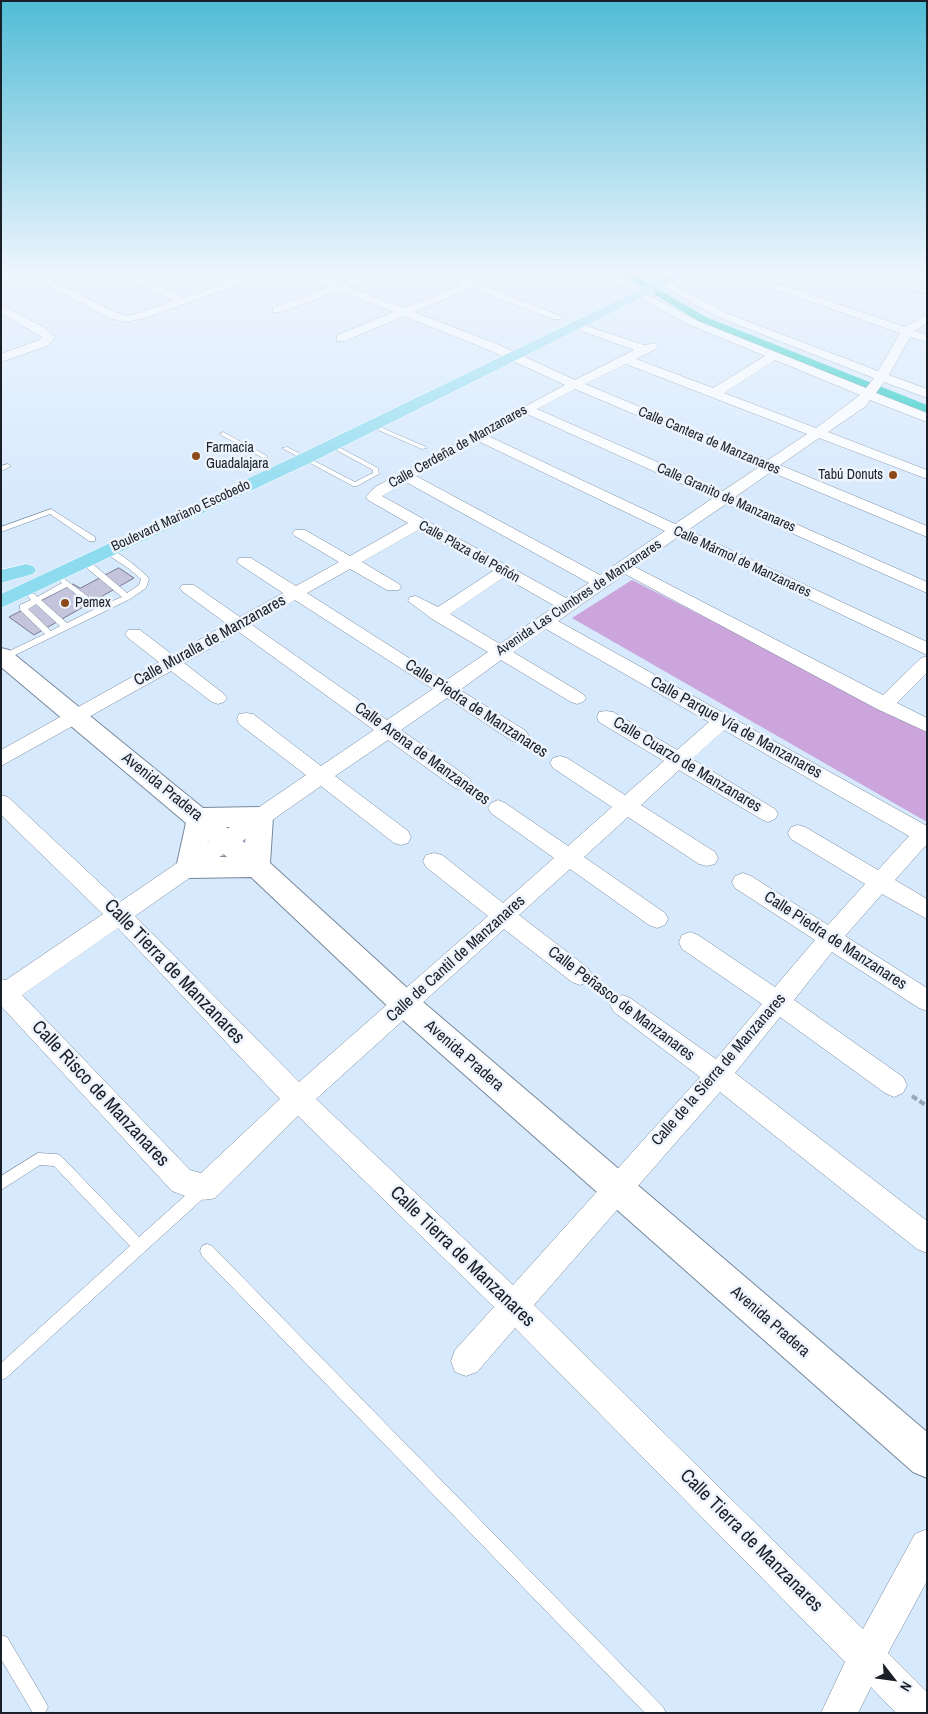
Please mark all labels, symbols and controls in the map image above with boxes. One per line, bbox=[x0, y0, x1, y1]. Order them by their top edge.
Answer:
street label: Calle Cerdeña de Manzanares bbox=[386, 402, 530, 492]
street label: Calle Cantera de Manzanares bbox=[636, 403, 782, 479]
place label: Farmacia Guadalajara bbox=[206, 440, 269, 472]
marker: Farmacia Guadalajara bbox=[190, 450, 202, 462]
street label: Calle Granito de Manzanares bbox=[654, 460, 798, 536]
place label: Tabú Donuts bbox=[818, 467, 883, 483]
marker: Tabú Donuts bbox=[887, 469, 899, 481]
street label: Boulevard Mariano Escobedo bbox=[109, 476, 253, 556]
street label: Calle Plaza del Peñón bbox=[416, 517, 522, 587]
street label: Calle Mármol de Manzanares bbox=[671, 523, 813, 601]
street label: Avenida Las Cumbres de Manzanares bbox=[493, 536, 665, 660]
street label: Calle Muralla de Manzanares bbox=[131, 591, 289, 691]
place label: Pemex bbox=[75, 595, 111, 611]
marker: Pemex bbox=[59, 597, 71, 609]
street label: Calle Piedra de Manzanares bbox=[401, 656, 551, 762]
street label: Calle Parque Vía de Manzanares bbox=[647, 673, 825, 783]
street label: Calle Arena de Manzanares bbox=[351, 698, 493, 810]
street label: Calle Cuarzo de Manzanares bbox=[609, 713, 765, 817]
street label: Avenida Pradera bbox=[118, 749, 206, 825]
street label: Calle Piedra de Manzanares bbox=[760, 888, 910, 994]
street label: Calle de Cantil de Manzanares bbox=[383, 892, 529, 1026]
street label: Calle Tierra de Manzanares bbox=[99, 895, 249, 1049]
street label: Calle Peñasco de Manzanares bbox=[544, 943, 698, 1065]
street label: Calle de la Sierra de Manzanares bbox=[648, 990, 790, 1150]
street label: Calle Risco de Manzanares bbox=[26, 1016, 174, 1172]
street label: Avenida Pradera bbox=[421, 1017, 507, 1095]
street label: Calle Tierra de Manzanares bbox=[385, 1182, 539, 1332]
street label: Avenida Pradera bbox=[727, 1283, 813, 1361]
street label: Calle Tierra de Manzanares bbox=[675, 1465, 827, 1617]
north arrow bbox=[868, 1654, 918, 1704]
text: N bbox=[896, 1678, 916, 1695]

